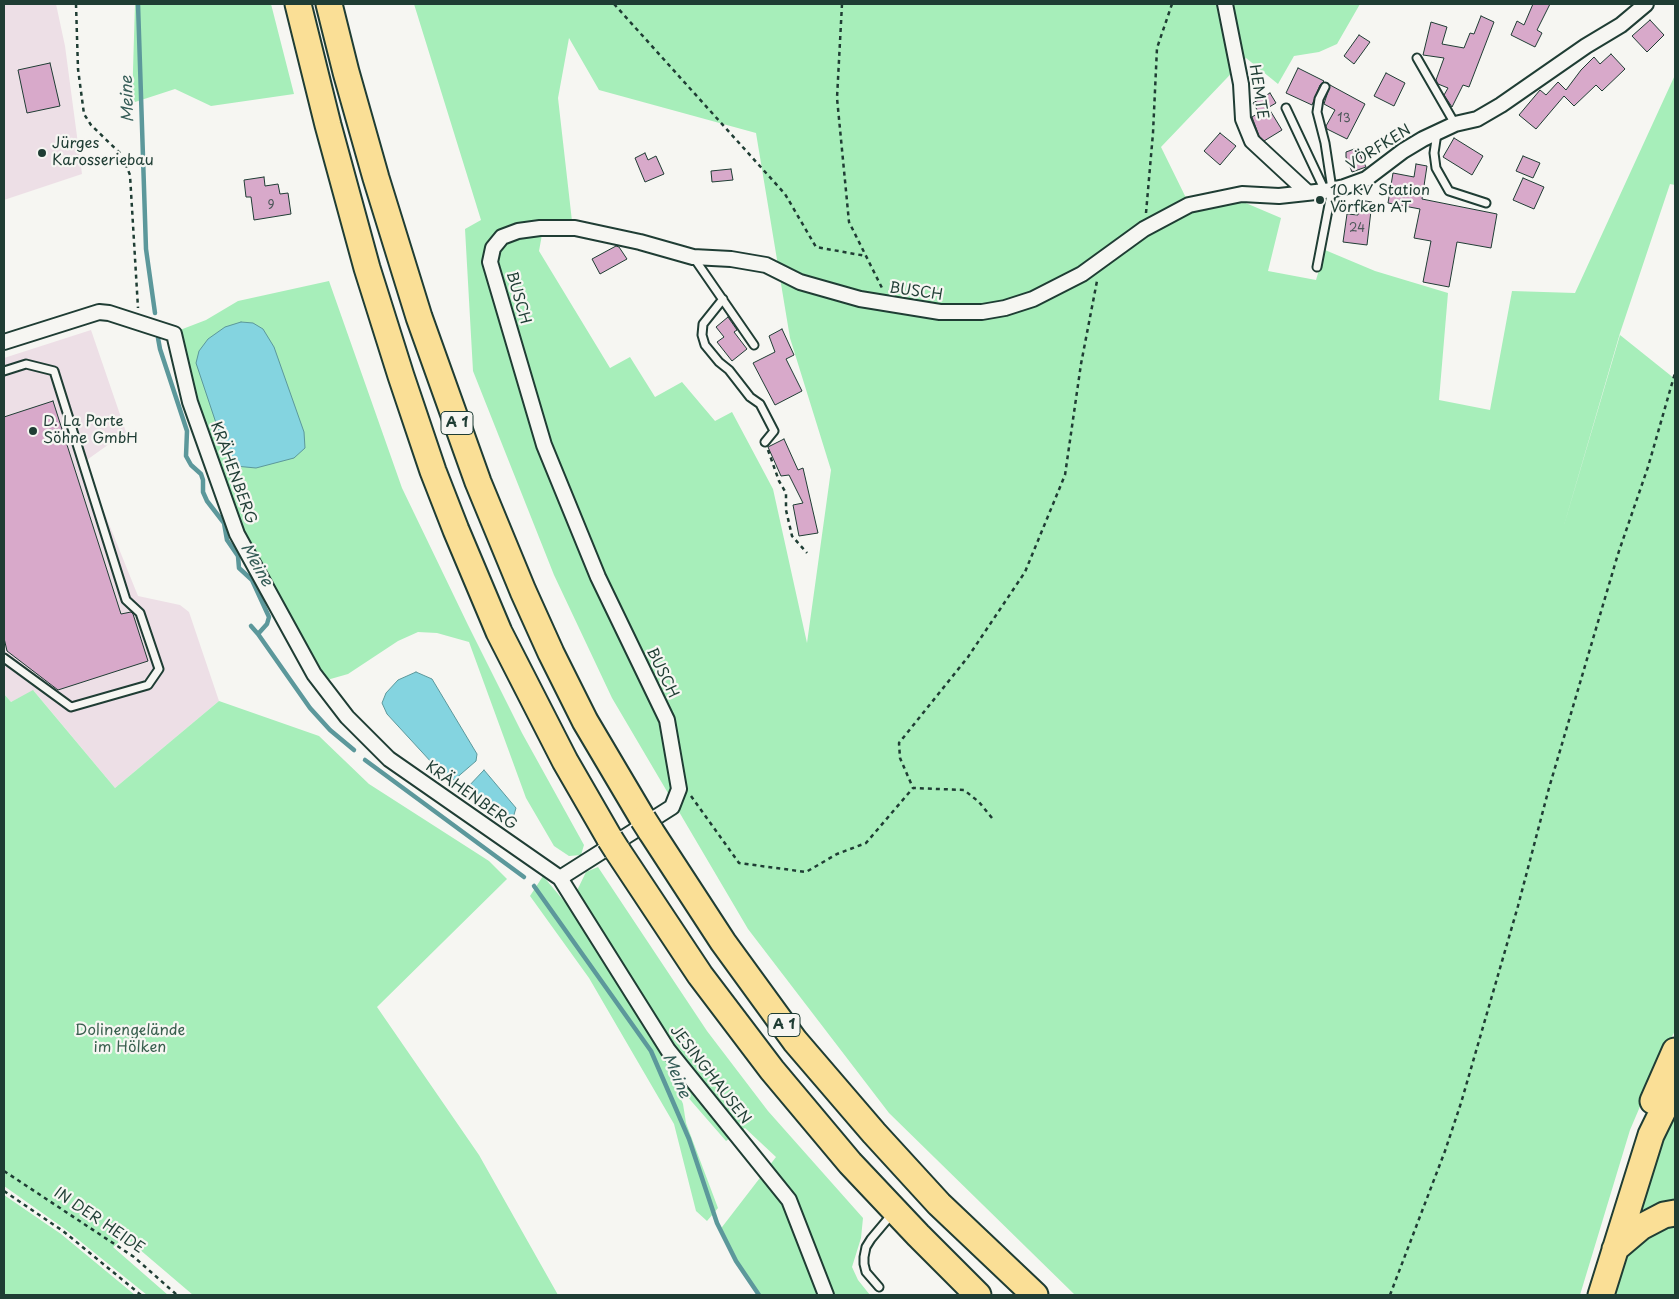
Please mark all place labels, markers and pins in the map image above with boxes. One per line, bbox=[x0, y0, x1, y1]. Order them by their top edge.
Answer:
place label: Jürges Karosseriebau bbox=[52, 135, 154, 170]
marker: Jürges Karosseriebau bbox=[36, 147, 48, 159]
place label: 10 KV Station Vörfken AT bbox=[1330, 182, 1430, 217]
marker: 10 KV Station Vörfken AT bbox=[1314, 194, 1326, 206]
place label: D. La Porte Söhne GmbH bbox=[43, 413, 138, 448]
marker: D. La Porte Söhne GmbH bbox=[27, 425, 39, 437]

